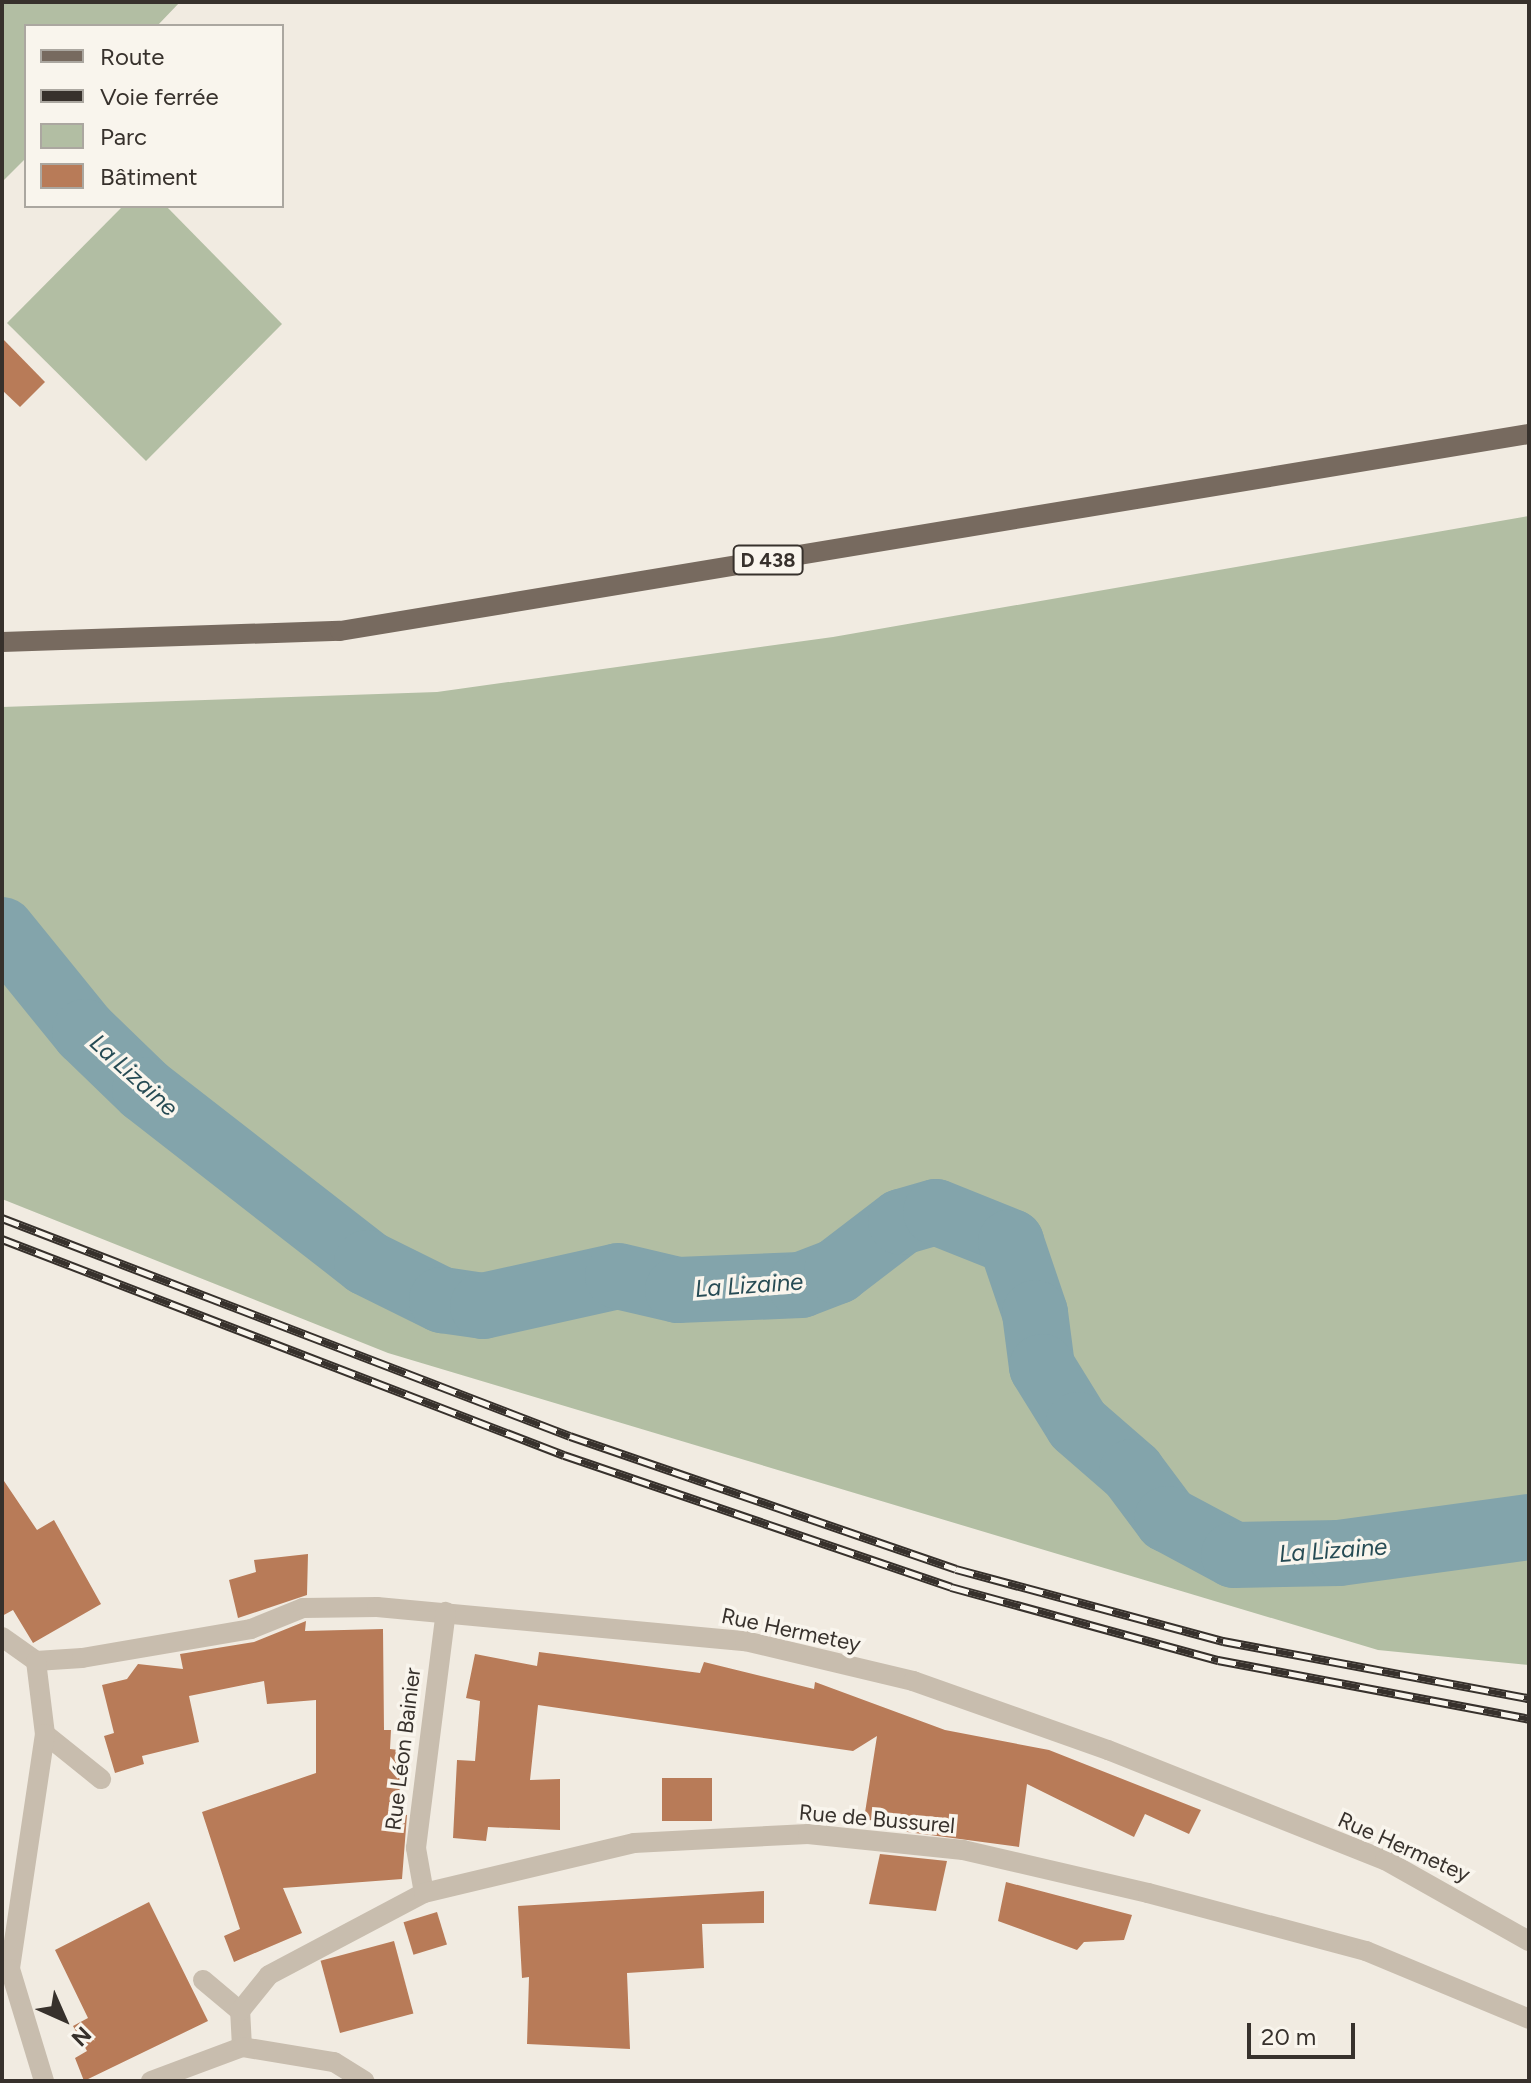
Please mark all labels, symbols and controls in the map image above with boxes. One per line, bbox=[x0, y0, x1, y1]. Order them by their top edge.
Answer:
legend bbox=[24, 24, 284, 208]
text: Route bbox=[100, 42, 164, 71]
text: Voie ferrée bbox=[100, 82, 219, 111]
text: Parc bbox=[100, 122, 147, 151]
text: Bâtiment bbox=[100, 162, 198, 191]
road number: D 438 bbox=[732, 544, 804, 576]
water label: La Lizaine bbox=[84, 1028, 184, 1122]
water label: La Lizaine bbox=[694, 1267, 804, 1303]
water label: La Lizaine bbox=[1278, 1532, 1388, 1568]
street label: Rue Hermetey bbox=[719, 1602, 863, 1658]
street label: Rue Léon Bainier bbox=[380, 1666, 426, 1832]
street label: Rue de Bussurel bbox=[798, 1799, 956, 1839]
street label: Rue Hermetey bbox=[1334, 1806, 1474, 1888]
north arrow bbox=[24, 1979, 104, 2059]
scale bar bbox=[1251, 2007, 1359, 2057]
text: N bbox=[66, 2021, 97, 2052]
text: 20 m bbox=[1261, 2022, 1316, 2051]

